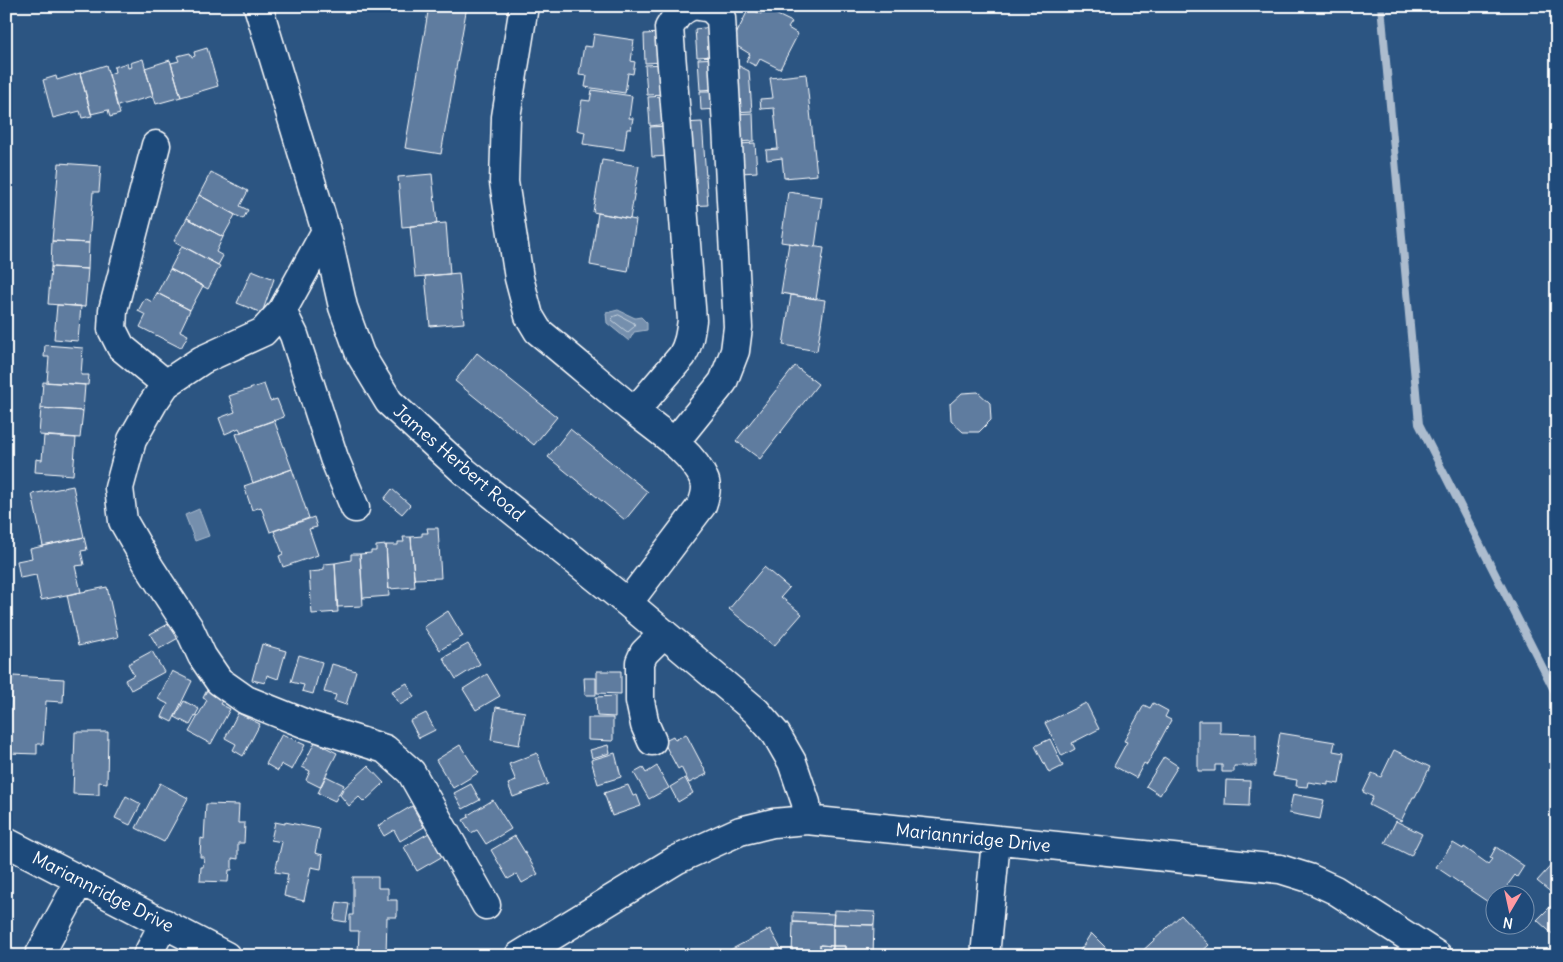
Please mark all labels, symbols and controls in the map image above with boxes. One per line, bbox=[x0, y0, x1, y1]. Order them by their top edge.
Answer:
street label: James Herbert Road bbox=[389, 399, 530, 526]
street label: Mariannridge Drive bbox=[894, 818, 1052, 857]
street label: Mariannridge Drive bbox=[29, 846, 178, 937]
north arrow bbox=[1486, 884, 1536, 934]
text: N bbox=[1502, 913, 1514, 932]

